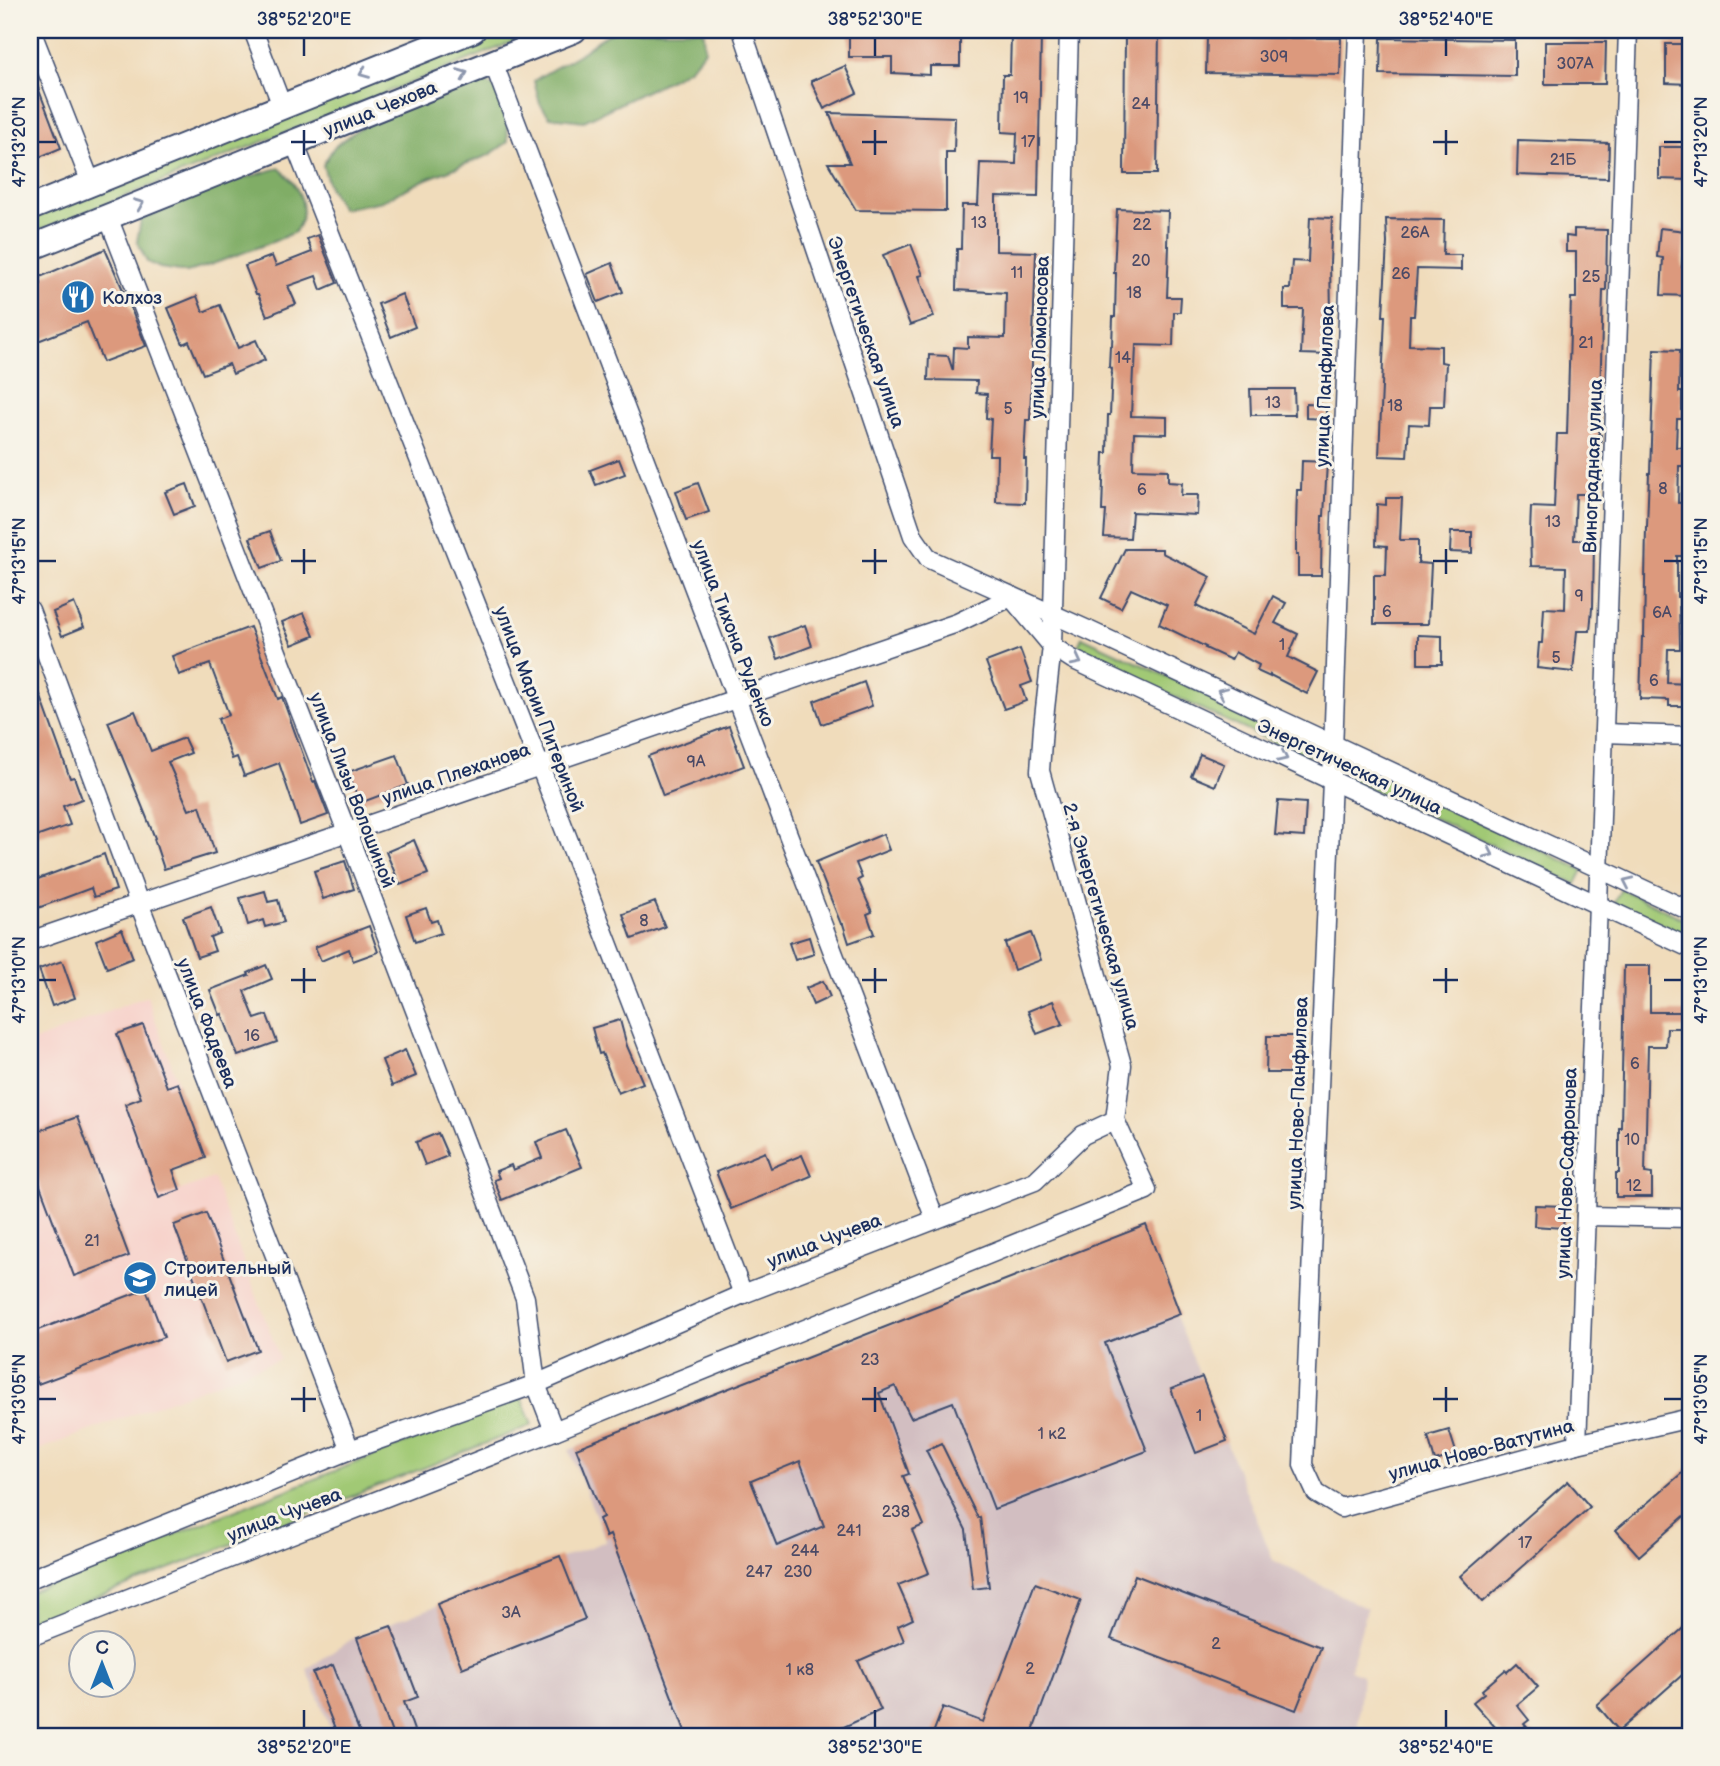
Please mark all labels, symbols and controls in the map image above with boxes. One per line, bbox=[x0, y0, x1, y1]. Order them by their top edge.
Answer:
text: 38°52'20"E bbox=[257, 9, 351, 30]
text: 38°52'30"E bbox=[827, 9, 923, 30]
text: 38°52'40"E bbox=[1399, 9, 1494, 30]
house number: 309 bbox=[1260, 48, 1288, 67]
house number: 307А bbox=[1557, 55, 1594, 74]
one-way arrow bbox=[359, 65, 371, 79]
one-way arrow bbox=[457, 69, 469, 83]
street label: улица Чехова bbox=[320, 76, 441, 143]
house number: 19 bbox=[1013, 89, 1029, 108]
house number: 24 bbox=[1132, 95, 1151, 114]
text: 47°13'20"N bbox=[9, 96, 30, 188]
text: 47°13'20"N bbox=[1691, 96, 1712, 188]
house number: 17 bbox=[1021, 133, 1035, 152]
house number: 21Б bbox=[1550, 151, 1577, 170]
one-way arrow bbox=[132, 199, 144, 213]
house number: 13 bbox=[971, 214, 987, 233]
house number: 22 bbox=[1133, 216, 1152, 235]
house number: 26А bbox=[1401, 224, 1430, 243]
street label: Энергетическая улица bbox=[822, 234, 909, 431]
house number: 20 bbox=[1132, 252, 1150, 271]
street label: улица Ломоносова bbox=[1026, 255, 1055, 419]
house number: 11 bbox=[1011, 264, 1023, 283]
house number: 26 bbox=[1391, 265, 1411, 284]
house number: 25 bbox=[1582, 268, 1600, 287]
restaurant icon: Колхоз bbox=[59, 278, 97, 316]
house number: 18 bbox=[1126, 284, 1142, 303]
place label: Колхоз bbox=[102, 287, 162, 310]
street label: улица Панфилова bbox=[1311, 305, 1340, 468]
house number: 21 bbox=[1578, 334, 1594, 353]
house number: 14 bbox=[1115, 349, 1131, 368]
street label: Виноградная улица bbox=[1579, 378, 1608, 554]
house number: 13 bbox=[1265, 394, 1281, 413]
house number: 18 bbox=[1387, 397, 1403, 416]
house number: 5 bbox=[1003, 400, 1013, 419]
house number: 8 bbox=[1658, 480, 1668, 499]
house number: 6 bbox=[1137, 481, 1147, 500]
house number: 13 bbox=[1545, 513, 1561, 532]
text: 47°13'15"N bbox=[9, 517, 30, 605]
text: 47°13'15"N bbox=[1691, 517, 1712, 605]
street label: улица Тихона Руденко bbox=[686, 537, 779, 730]
house number: 9 bbox=[1574, 587, 1584, 606]
street label: улица Марии Питериной bbox=[489, 603, 589, 816]
house number: 6 bbox=[1382, 603, 1392, 622]
house number: 6А bbox=[1652, 604, 1672, 623]
house number: 1 bbox=[1279, 636, 1285, 655]
house number: 5 bbox=[1551, 649, 1561, 668]
one-way arrow bbox=[1069, 652, 1082, 666]
house number: 6 bbox=[1649, 672, 1659, 691]
one-way arrow bbox=[1217, 686, 1230, 700]
street label: улица Лизы Волошиной bbox=[304, 690, 400, 892]
street label: Энергетическая улица bbox=[1253, 714, 1445, 820]
street label: улица Плеханова bbox=[380, 738, 533, 810]
one-way arrow bbox=[1276, 749, 1288, 763]
house number: 9А bbox=[687, 753, 706, 772]
street label: 2-я Энергетическая улица bbox=[1057, 800, 1144, 1033]
one-way arrow bbox=[1482, 845, 1494, 859]
one-way arrow bbox=[1623, 876, 1636, 890]
house number: 8 bbox=[639, 912, 649, 931]
text: 47°13'10"N bbox=[9, 936, 30, 1024]
text: 47°13'10"N bbox=[1691, 936, 1712, 1024]
street label: улица Фадеева bbox=[171, 955, 242, 1092]
street label: улица Ново-Панфилова bbox=[1283, 996, 1314, 1210]
house number: 16 bbox=[244, 1027, 260, 1046]
house number: 6 bbox=[1630, 1055, 1640, 1074]
street label: улица Ново-Сафронова bbox=[1552, 1067, 1583, 1279]
house number: 10 bbox=[1624, 1131, 1640, 1150]
house number: 12 bbox=[1626, 1177, 1642, 1196]
street label: улица Чучева bbox=[764, 1209, 885, 1274]
house number: 21 bbox=[84, 1232, 100, 1251]
place label: Строительный лицей bbox=[164, 1257, 292, 1302]
school or university icon: Строительный лицей bbox=[121, 1259, 159, 1297]
house number: 23 bbox=[861, 1351, 880, 1370]
text: 47°13'05"N bbox=[9, 1353, 30, 1445]
text: 47°13'05"N bbox=[1691, 1353, 1712, 1445]
house number: 1 bbox=[1196, 1407, 1202, 1426]
street label: улица Ново-Ватутина bbox=[1386, 1415, 1577, 1486]
house number: 1 к2 bbox=[1038, 1425, 1067, 1444]
street label: улица Чучева bbox=[224, 1483, 345, 1548]
house number: 238 bbox=[882, 1503, 910, 1522]
house number: 241 bbox=[836, 1522, 862, 1541]
house number: 17 bbox=[1518, 1534, 1532, 1553]
house number: 244 bbox=[791, 1542, 820, 1561]
house number: 247 bbox=[746, 1563, 773, 1582]
house number: 230 bbox=[784, 1563, 812, 1582]
house number: 3А bbox=[501, 1604, 521, 1623]
north arrow bbox=[66, 1630, 136, 1700]
house number: 2 bbox=[1211, 1635, 1221, 1654]
text: С bbox=[95, 1637, 109, 1660]
house number: 2 bbox=[1025, 1660, 1035, 1679]
house number: 1 к8 bbox=[786, 1661, 814, 1680]
text: 38°52'20"E bbox=[257, 1737, 351, 1758]
text: 38°52'30"E bbox=[827, 1737, 923, 1758]
text: 38°52'40"E bbox=[1399, 1737, 1494, 1758]

